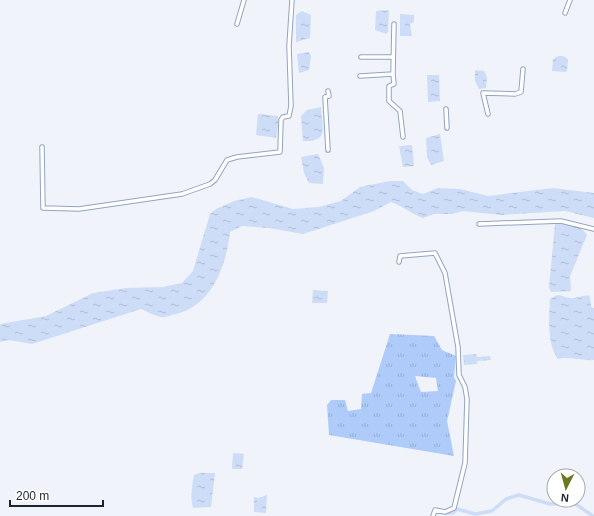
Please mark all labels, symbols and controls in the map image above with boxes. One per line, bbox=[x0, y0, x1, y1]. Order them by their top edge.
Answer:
north arrow bbox=[546, 468, 586, 508]
scale bar bbox=[10, 482, 103, 508]
text: 200 m bbox=[16, 489, 49, 503]
text: N bbox=[560, 492, 570, 504]

